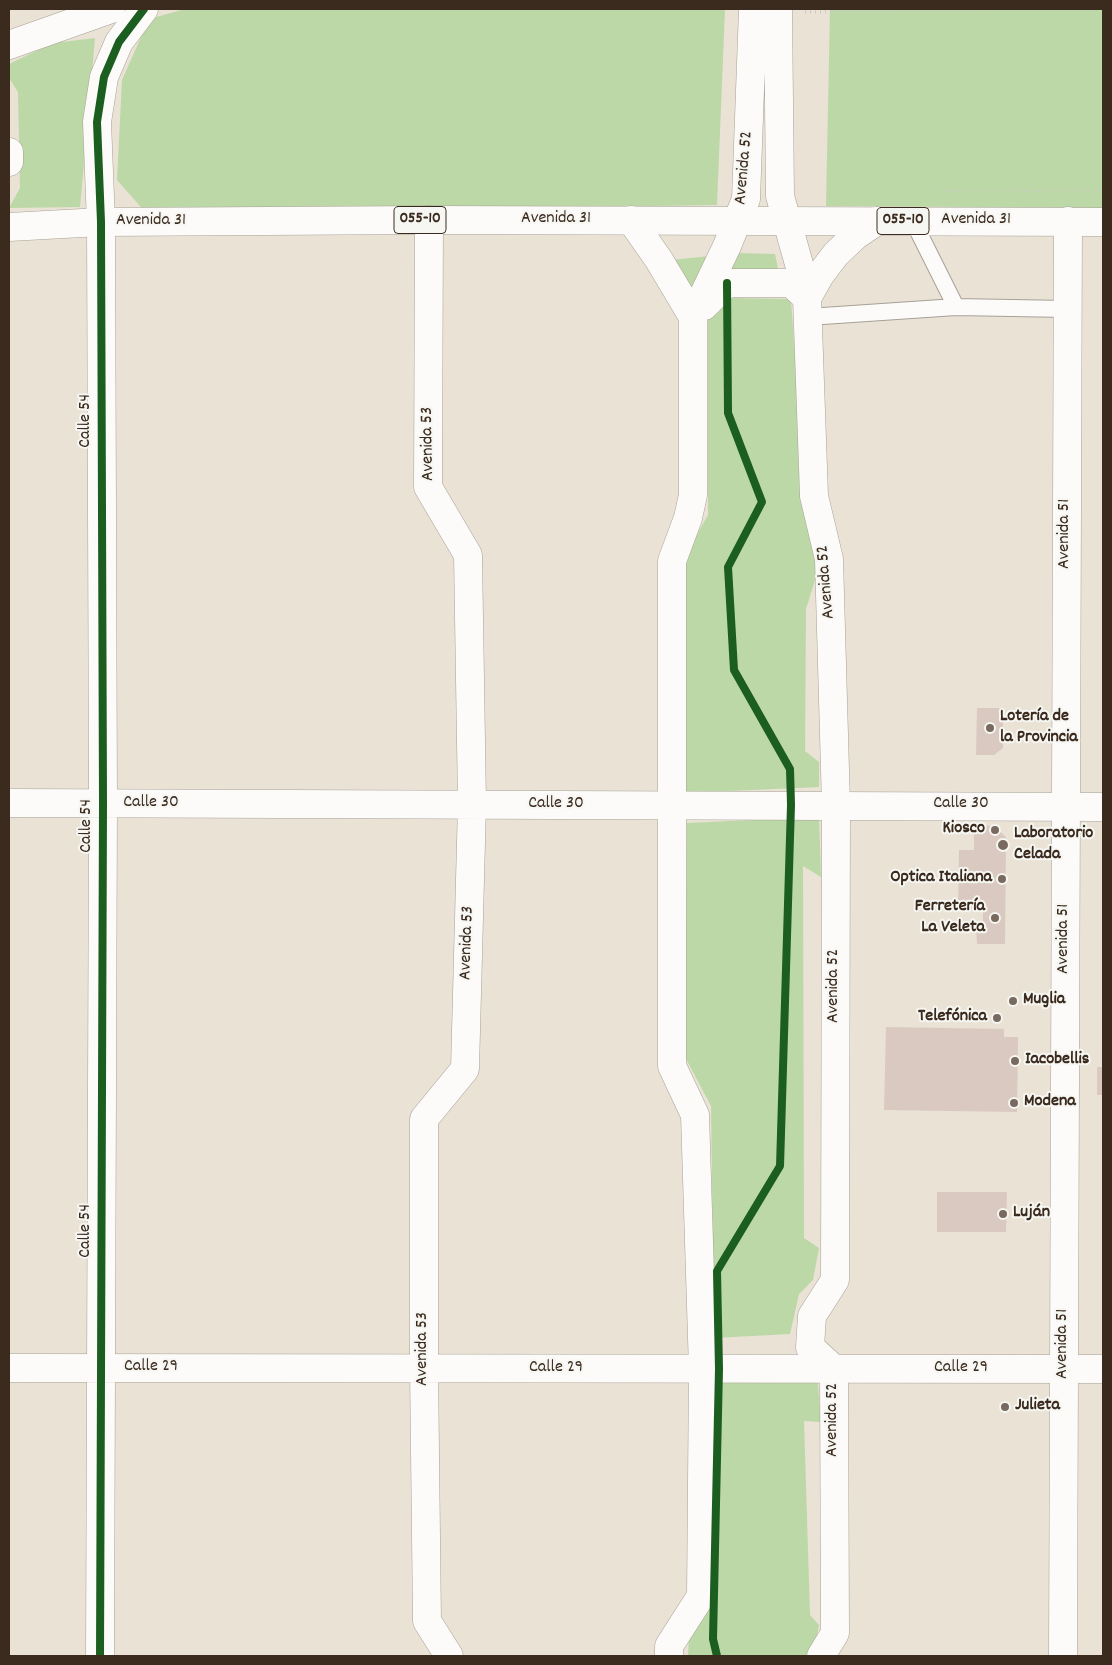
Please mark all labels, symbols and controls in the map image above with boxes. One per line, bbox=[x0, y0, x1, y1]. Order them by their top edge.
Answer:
street label: Avenida 52 bbox=[731, 130, 759, 206]
road number: 055-10 bbox=[394, 206, 446, 234]
road number: 055-10 bbox=[877, 208, 929, 235]
street label: Avenida 31 bbox=[521, 209, 591, 231]
street label: Avenida 31 bbox=[941, 210, 1011, 232]
street label: Avenida 31 bbox=[116, 211, 186, 233]
street label: Calle 54 bbox=[76, 394, 98, 448]
street label: Avenida 53 bbox=[418, 407, 440, 481]
street label: Avenida 51 bbox=[1055, 499, 1077, 569]
street label: Avenida 52 bbox=[813, 544, 841, 620]
place label: Lotería de la Provincia bbox=[1000, 707, 1078, 750]
marker: Lotería de la Provincia bbox=[984, 722, 996, 734]
street label: Calle 30 bbox=[123, 793, 179, 815]
street label: Calle 30 bbox=[528, 794, 584, 816]
street label: Calle 30 bbox=[933, 794, 989, 816]
street label: Calle 54 bbox=[77, 799, 99, 853]
place label: Kiosco bbox=[943, 819, 985, 841]
marker: Kiosco bbox=[989, 824, 1001, 836]
place label: Laboratorio Celada bbox=[1014, 824, 1093, 866]
marker: Laboratorio Celada bbox=[996, 838, 1010, 852]
place label: Optica Italiana bbox=[890, 868, 992, 890]
marker: Optica Italiana bbox=[996, 873, 1008, 885]
place label: Ferretería La Veleta bbox=[915, 897, 985, 940]
street label: Avenida 51 bbox=[1054, 904, 1076, 974]
street label: Avenida 53 bbox=[456, 906, 480, 980]
marker: Ferretería La Veleta bbox=[989, 912, 1001, 924]
street label: Avenida 52 bbox=[824, 949, 846, 1023]
place label: Muglia bbox=[1023, 990, 1065, 1012]
marker: Muglia bbox=[1007, 995, 1019, 1007]
place label: Telefónica bbox=[918, 1007, 987, 1029]
marker: Telefónica bbox=[991, 1012, 1003, 1024]
place label: Iacobellis bbox=[1025, 1050, 1089, 1072]
marker: Iacobellis bbox=[1009, 1055, 1021, 1067]
place label: Modena bbox=[1024, 1092, 1076, 1114]
marker: Modena bbox=[1008, 1097, 1020, 1109]
place label: Luján bbox=[1013, 1203, 1050, 1225]
street label: Calle 54 bbox=[76, 1204, 98, 1258]
marker: Luján bbox=[997, 1208, 1009, 1220]
street label: Avenida 51 bbox=[1053, 1309, 1075, 1379]
street label: Avenida 53 bbox=[413, 1312, 435, 1386]
street label: Calle 29 bbox=[124, 1357, 178, 1379]
street label: Calle 29 bbox=[529, 1358, 583, 1380]
street label: Calle 29 bbox=[934, 1358, 988, 1380]
street label: Avenida 52 bbox=[823, 1383, 845, 1457]
place label: Julieta bbox=[1015, 1396, 1060, 1418]
marker: Julieta bbox=[999, 1401, 1011, 1413]

